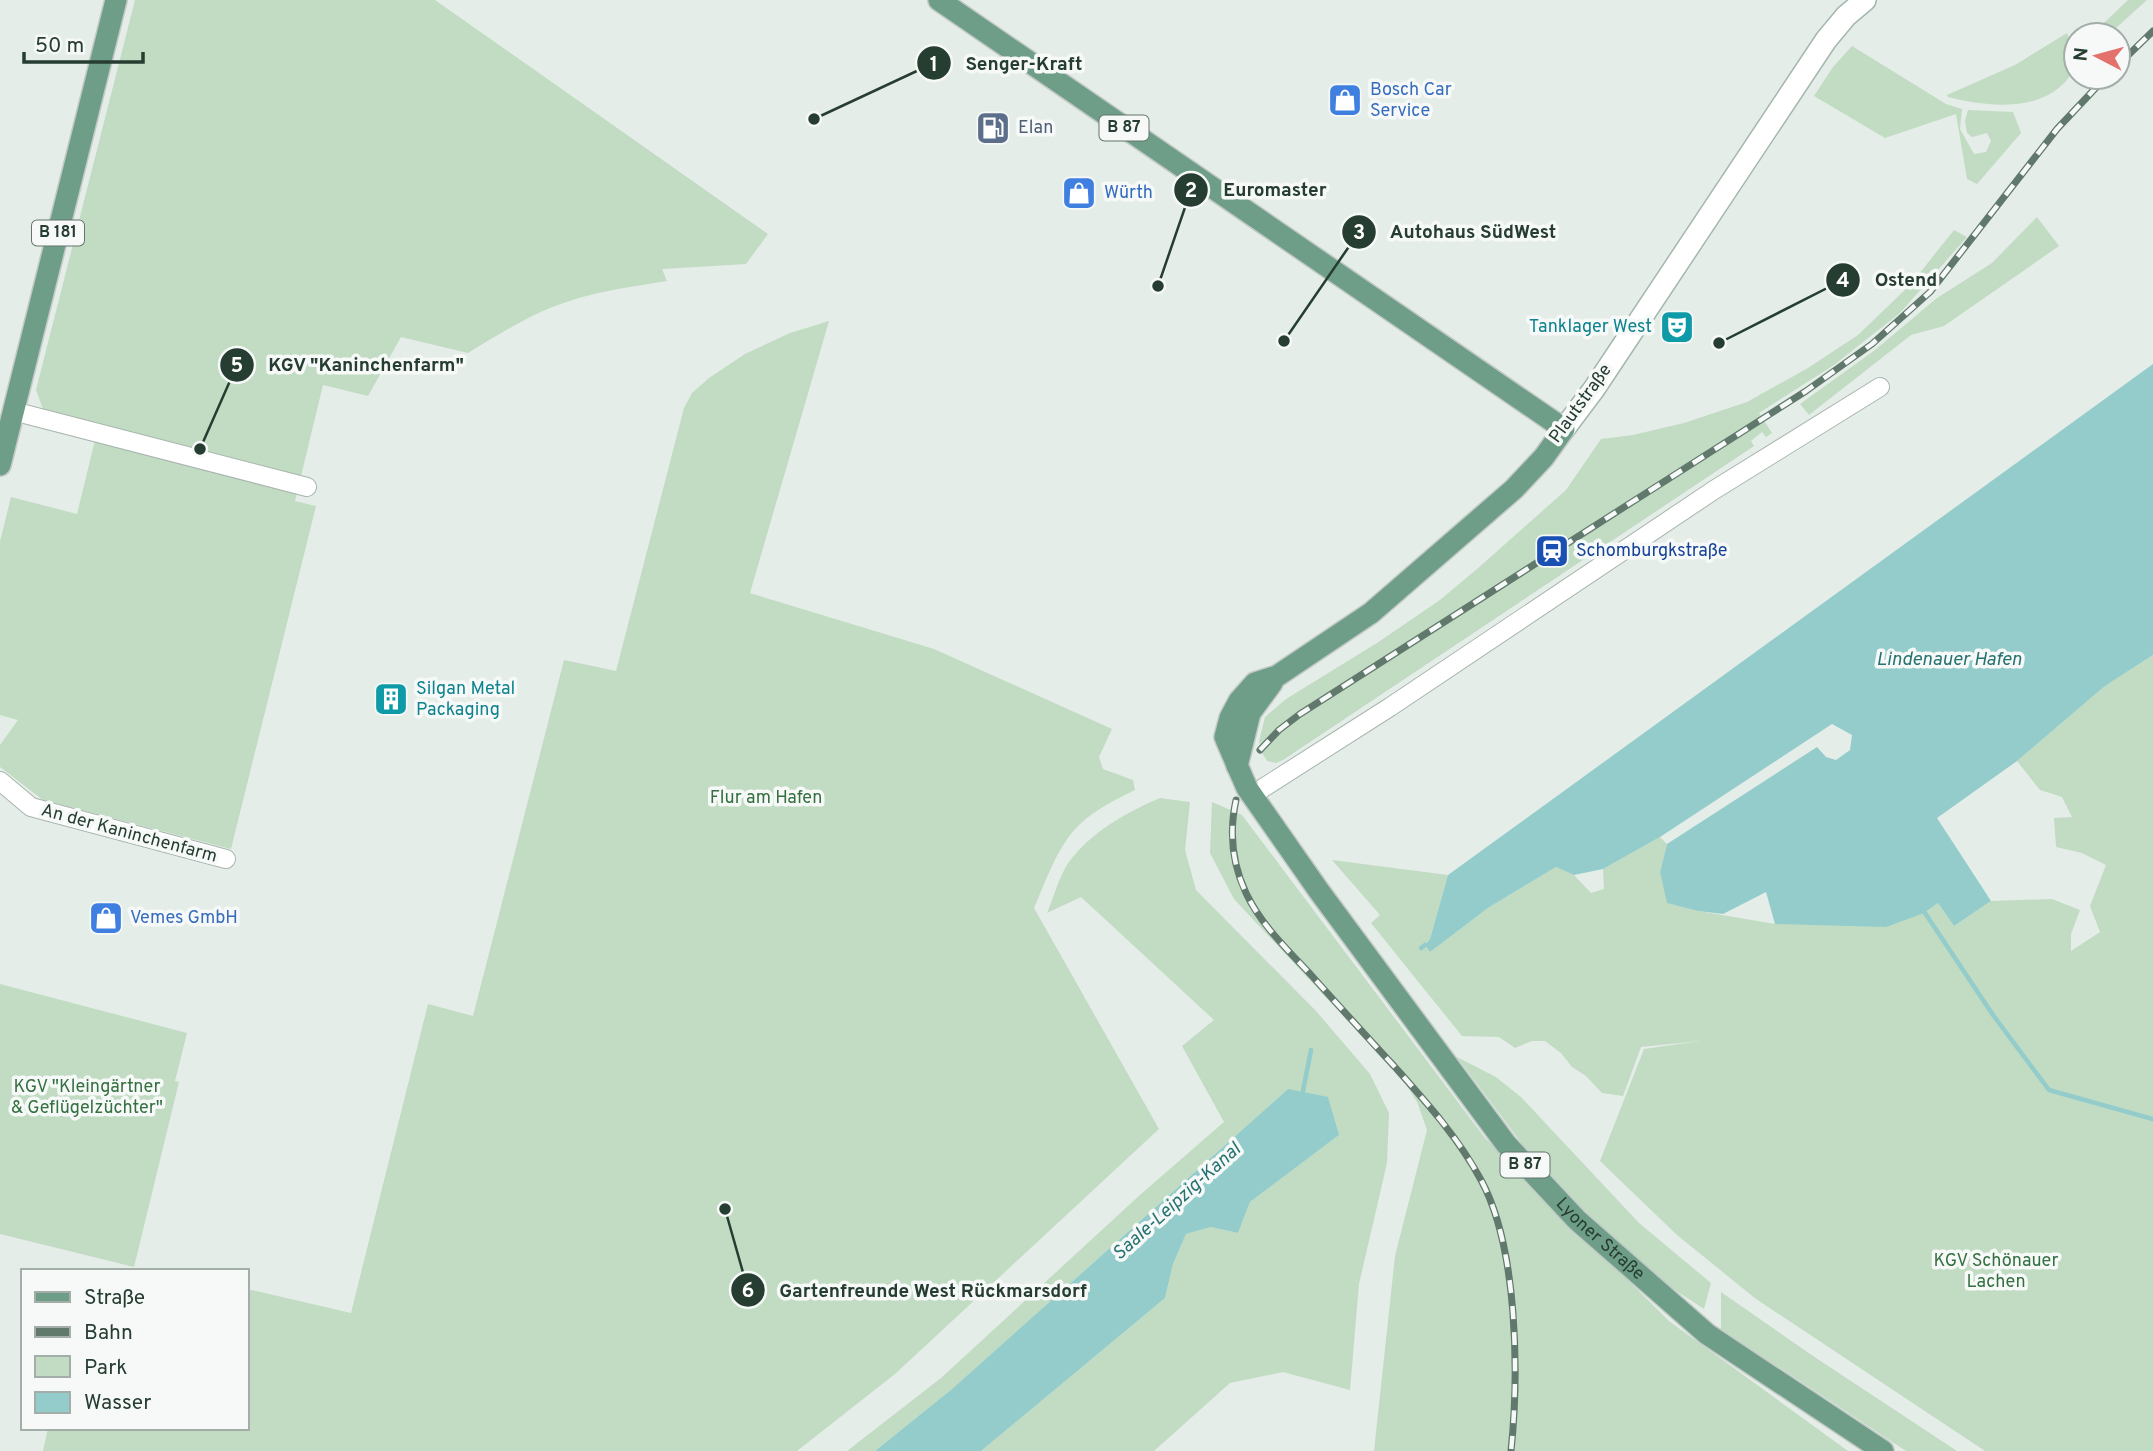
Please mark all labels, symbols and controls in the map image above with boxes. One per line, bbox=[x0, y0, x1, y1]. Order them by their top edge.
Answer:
scale bar bbox=[24, 21, 144, 65]
north arrow bbox=[2062, 21, 2132, 91]
text: 50 m bbox=[35, 33, 84, 60]
callout: Senger-Kraft bbox=[917, 43, 1096, 83]
text: N bbox=[2069, 46, 2095, 62]
text: 1 bbox=[930, 52, 938, 79]
text: Senger-Kraft bbox=[966, 53, 1082, 77]
place label: Bosch Car Service bbox=[1370, 79, 1452, 123]
shop icon: Bosch Car Service bbox=[1326, 81, 1364, 119]
fuel station icon: Elan bbox=[974, 109, 1012, 147]
road number: B 87 bbox=[1100, 116, 1148, 140]
place label: Elan bbox=[1018, 117, 1053, 140]
callout: Euromaster bbox=[1174, 170, 1340, 210]
shop icon: Würth bbox=[1060, 174, 1098, 212]
text: 2 bbox=[1185, 178, 1197, 205]
text: Euromaster bbox=[1223, 179, 1327, 203]
place label: Würth bbox=[1104, 182, 1153, 205]
callout: Autohaus SüdWest bbox=[1341, 212, 1570, 252]
road number: B 181 bbox=[32, 220, 84, 246]
text: 3 bbox=[1353, 220, 1365, 247]
text: Autohaus SüdWest bbox=[1390, 221, 1556, 245]
callout: Ostend bbox=[1826, 260, 1951, 300]
text: 4 bbox=[1836, 268, 1850, 295]
text: Ostend bbox=[1875, 269, 1937, 293]
theatre icon: Tanklager West bbox=[1658, 308, 1696, 346]
place label: Tanklager West bbox=[1529, 316, 1652, 339]
callout: KGV "Kaninchenfarm" bbox=[219, 345, 479, 385]
text: 5 bbox=[231, 353, 243, 380]
text: KGV "Kaninchenfarm" bbox=[268, 354, 464, 378]
street label: Plautstraße bbox=[1545, 360, 1617, 448]
station icon: Schomburgkstraße bbox=[1533, 532, 1571, 570]
place label: Schomburgkstraße bbox=[1576, 540, 1727, 563]
water label: Lindenauer Hafen bbox=[1876, 648, 2022, 672]
place label: Silgan Metal Packaging bbox=[416, 678, 515, 722]
building icon: Silgan Metal Packaging bbox=[372, 680, 410, 718]
park label: Flur am Hafen bbox=[710, 787, 822, 810]
street label: An der Kaninchenfarm bbox=[38, 799, 220, 869]
shop icon: Vemes GmbH bbox=[87, 899, 125, 937]
place label: Vemes GmbH bbox=[130, 907, 238, 930]
park label: KGV "Kleingärtner & Geflügelzüchter" bbox=[11, 1076, 163, 1120]
water label: Saale-Leipzig-Kanal bbox=[1108, 1137, 1247, 1266]
road number: B 87 bbox=[1500, 1152, 1550, 1177]
street label: Lyoner Straße bbox=[1550, 1193, 1649, 1285]
park label: KGV Schönauer Lachen bbox=[1934, 1250, 2058, 1294]
legend bbox=[21, 1269, 248, 1430]
callout: Gartenfreunde West Rückmarsdorf bbox=[730, 1270, 1101, 1310]
text: 6 bbox=[742, 1278, 754, 1305]
text: Gartenfreunde West Rückmarsdorf bbox=[779, 1280, 1087, 1304]
text: Straße bbox=[84, 1285, 145, 1312]
text: Bahn bbox=[84, 1320, 133, 1347]
text: Park bbox=[84, 1355, 127, 1382]
text: Wasser bbox=[84, 1390, 151, 1417]

